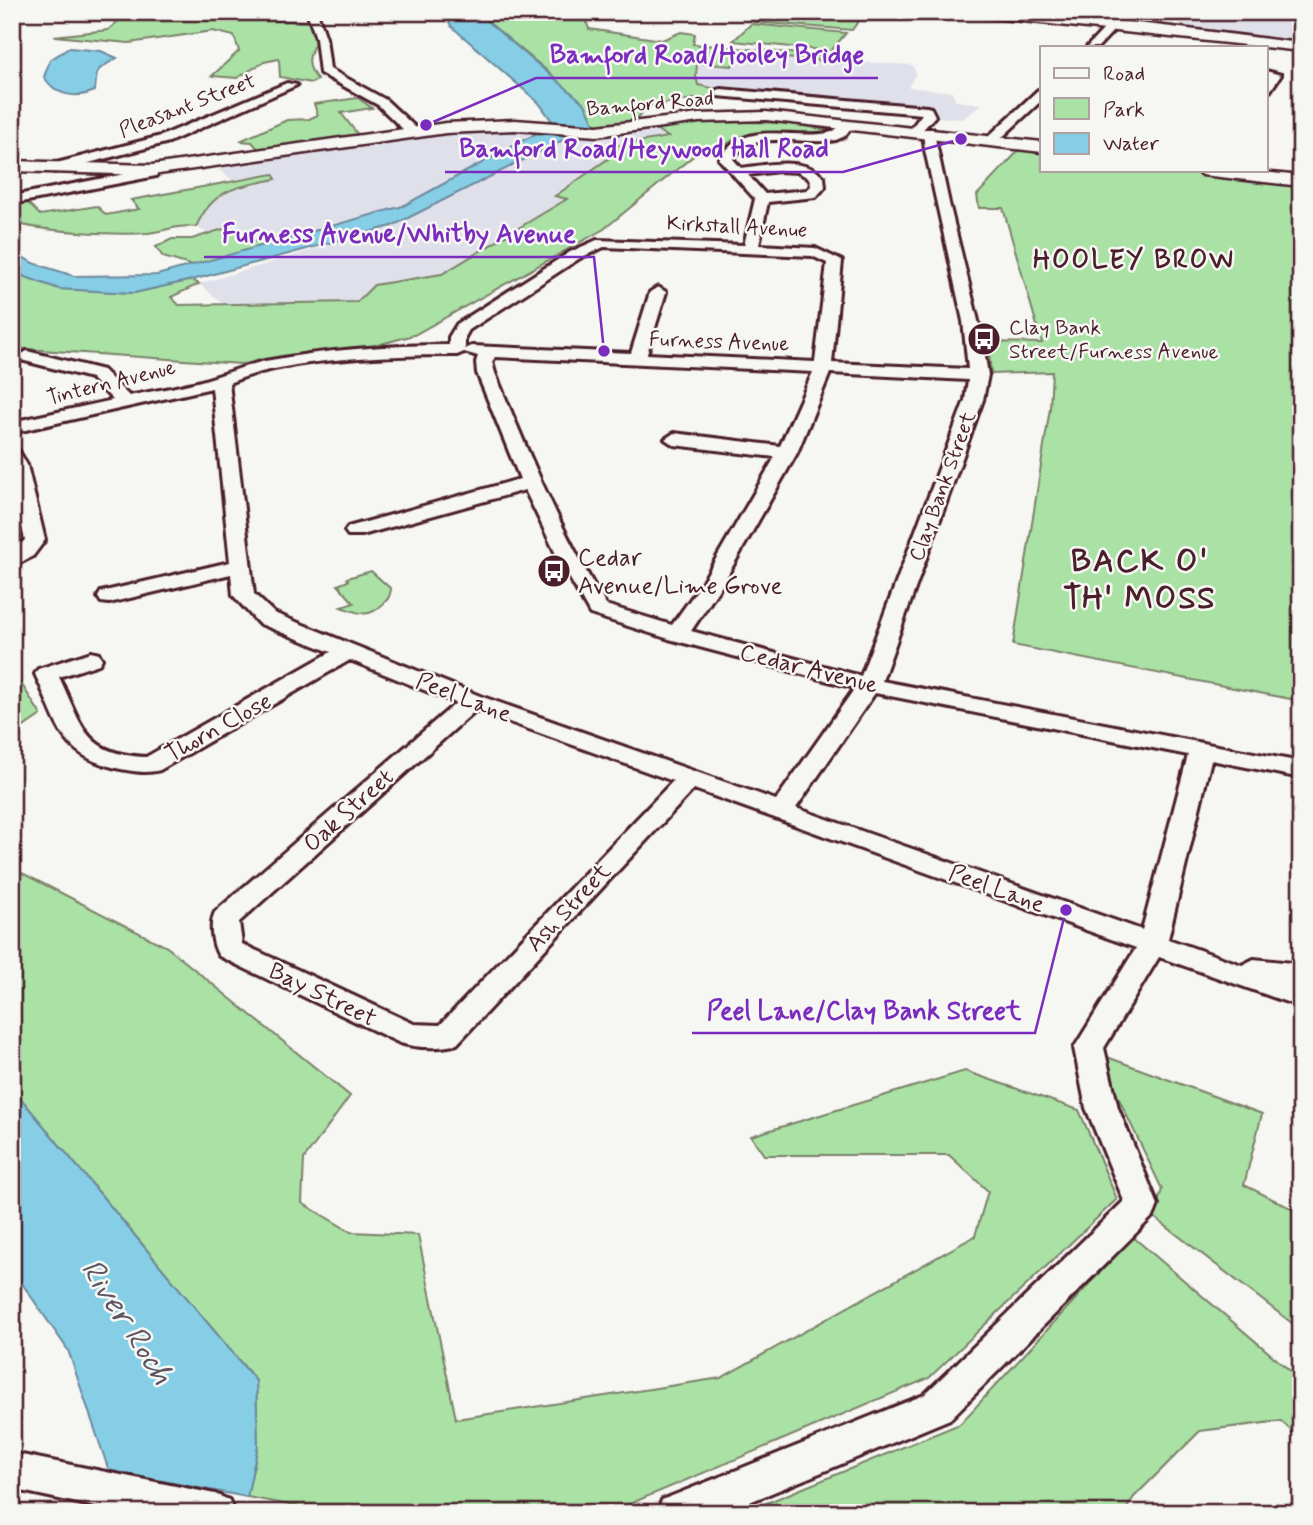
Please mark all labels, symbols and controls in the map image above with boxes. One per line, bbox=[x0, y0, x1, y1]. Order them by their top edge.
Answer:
callout: Bamford Road/Hooley Bridge bbox=[536, 31, 878, 78]
text: Bamford Road/Hooley Bridge bbox=[550, 39, 864, 75]
legend bbox=[1040, 46, 1268, 172]
text: Road bbox=[1103, 60, 1145, 88]
street label: Pleasant Street bbox=[115, 67, 260, 145]
street label: Bamford Road bbox=[585, 84, 715, 125]
text: Park bbox=[1103, 96, 1145, 124]
callout: Bamford Road/Heywood Hall Road bbox=[445, 125, 843, 172]
text: Water bbox=[1103, 130, 1159, 158]
text: Bamford Road/Heywood Hall Road bbox=[459, 133, 829, 169]
street label: Kirkstall Avenue bbox=[666, 209, 808, 245]
callout: Furness Avenue/Whitby Avenue bbox=[204, 210, 594, 257]
text: Furness Avenue/Whitby Avenue bbox=[222, 218, 576, 252]
district label: HOOLEY BROW bbox=[1033, 244, 1235, 278]
place label: Clay Bank Street/Furness Avenue bbox=[1009, 314, 1219, 366]
bus stop icon: Clay Bank Street/Furness Avenue bbox=[965, 320, 1003, 358]
street label: Furness Avenue bbox=[648, 326, 790, 358]
street label: Tintern Avenue bbox=[44, 353, 179, 412]
street label: Clay Bank Street bbox=[903, 407, 983, 565]
district label: BACK O' TH' MOSS bbox=[1063, 541, 1217, 620]
place label: Cedar Avenue/Lime Grove bbox=[578, 543, 782, 602]
bus stop icon: Cedar Avenue/Lime Grove bbox=[535, 552, 573, 590]
street label: Cedar Avenue bbox=[736, 637, 881, 702]
street label: Peel Lane bbox=[411, 666, 516, 731]
street label: Thorn Close bbox=[160, 686, 278, 770]
street label: Oak Street bbox=[297, 762, 401, 860]
street label: Ash Street bbox=[520, 857, 618, 959]
street label: Peel Lane bbox=[944, 858, 1049, 921]
street label: Bay Street bbox=[263, 956, 381, 1035]
callout: Peel Lane/Clay Bank Street bbox=[692, 986, 1035, 1033]
text: Peel Lane/Clay Bank Street bbox=[707, 995, 1022, 1029]
water label: River Roch bbox=[70, 1251, 183, 1393]

